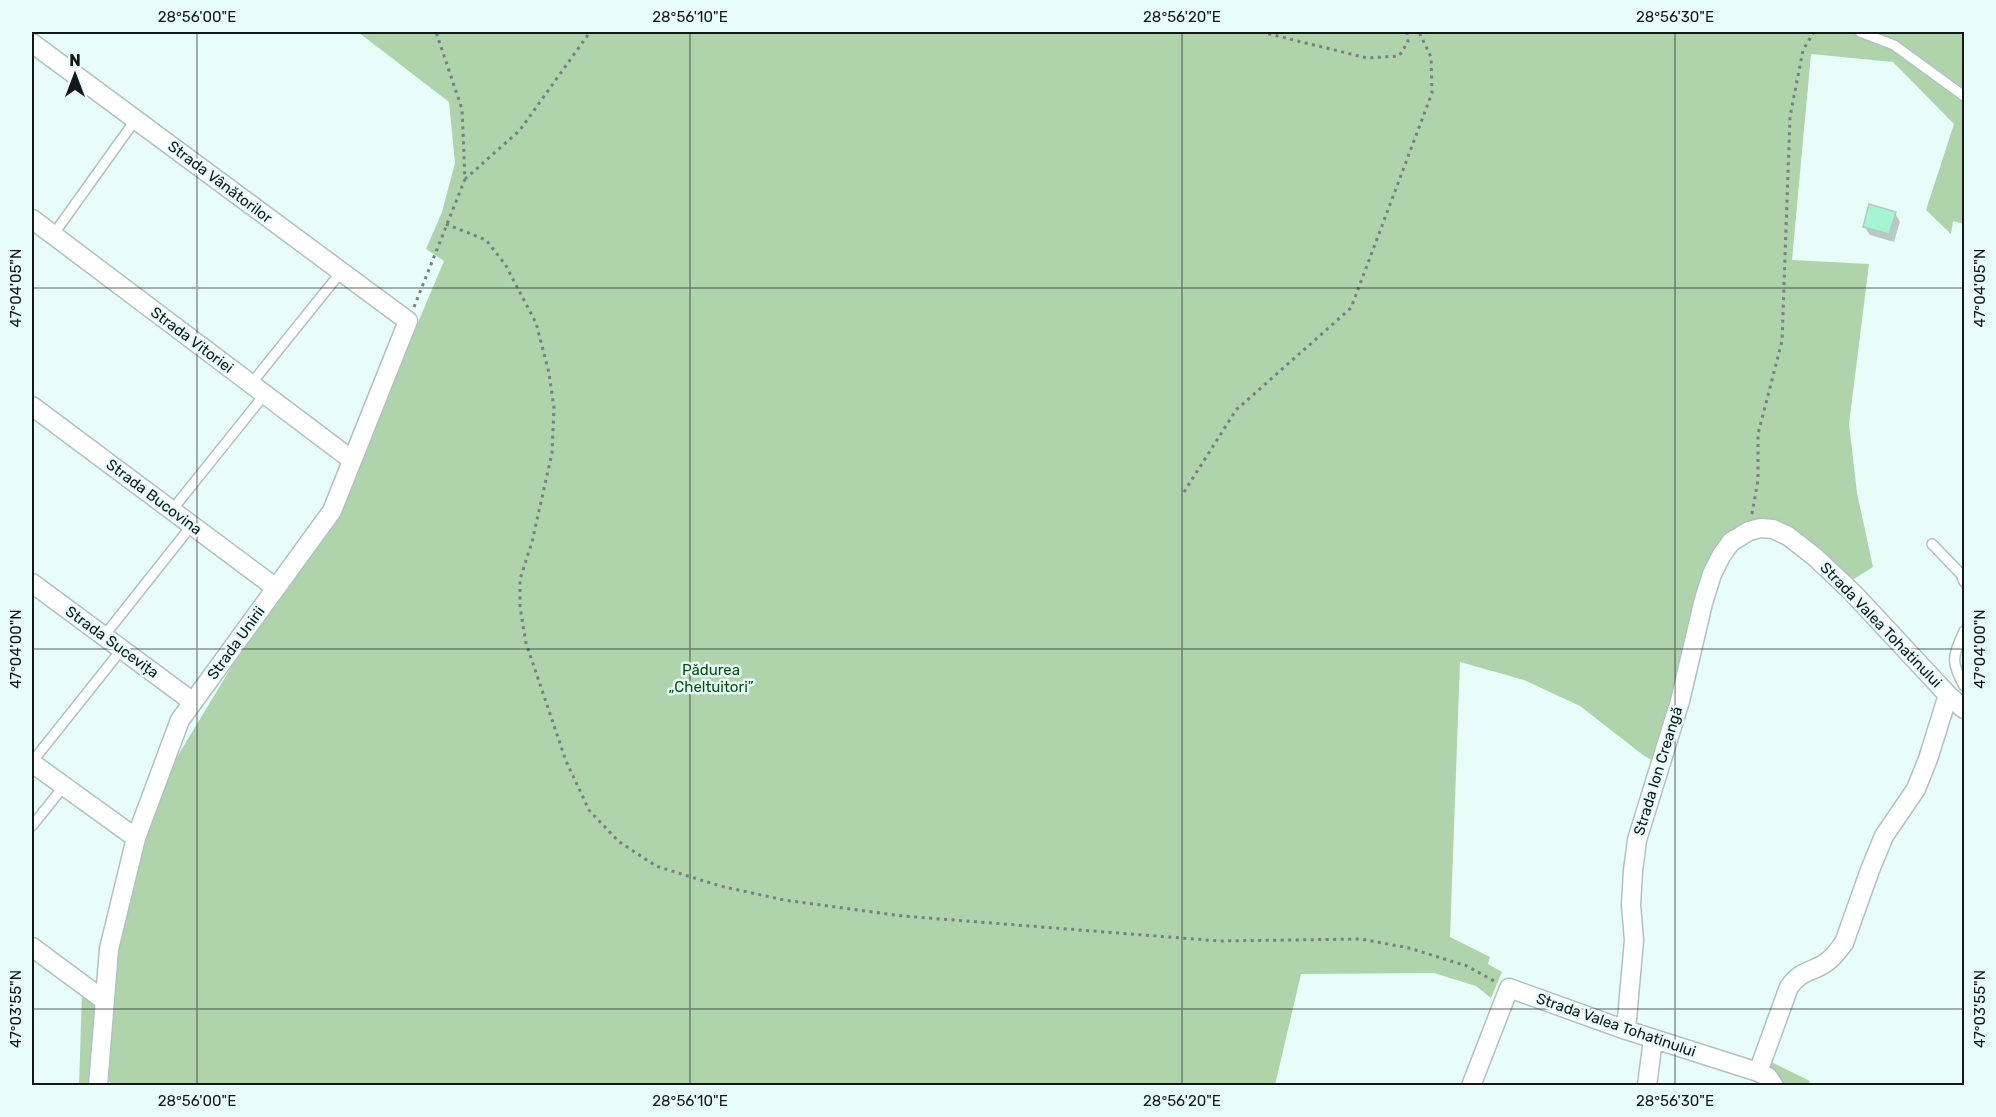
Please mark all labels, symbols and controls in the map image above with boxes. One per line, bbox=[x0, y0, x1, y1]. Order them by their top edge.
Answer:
text: 28°56'00"E bbox=[158, 8, 236, 26]
text: 28°56'10"E bbox=[652, 8, 728, 26]
text: 28°56'20"E bbox=[1143, 8, 1221, 26]
text: 28°56'30"E bbox=[1636, 8, 1714, 26]
north arrow bbox=[45, 45, 105, 105]
text: N bbox=[69, 51, 81, 70]
street label: Strada Vânătorilor bbox=[164, 137, 276, 227]
text: 47°04'05"N bbox=[7, 249, 25, 327]
text: 47°04'05"N bbox=[1971, 249, 1989, 327]
street label: Strada Vitoriei bbox=[147, 303, 237, 377]
street label: Strada Bucovina bbox=[103, 455, 205, 539]
street label: Strada Valea Tohatinului bbox=[1816, 558, 1946, 692]
street label: Strada Sucevița bbox=[62, 602, 162, 682]
street label: Strada Unirii bbox=[203, 603, 269, 683]
text: 47°04'00"N bbox=[7, 609, 25, 689]
text: 47°04'00"N bbox=[1971, 609, 1989, 689]
park label: Pădurea „Cheltuitori” bbox=[668, 661, 754, 696]
street label: Strada Ion Creangă bbox=[1630, 704, 1686, 838]
text: 47°03'55"N bbox=[7, 970, 25, 1048]
text: 47°03'55"N bbox=[1971, 970, 1989, 1048]
street label: Strada Valea Tohatinului bbox=[1534, 989, 1698, 1061]
text: 28°56'00"E bbox=[158, 1092, 236, 1110]
text: 28°56'10"E bbox=[652, 1092, 728, 1110]
text: 28°56'20"E bbox=[1143, 1092, 1221, 1110]
text: 28°56'30"E bbox=[1636, 1092, 1714, 1110]

